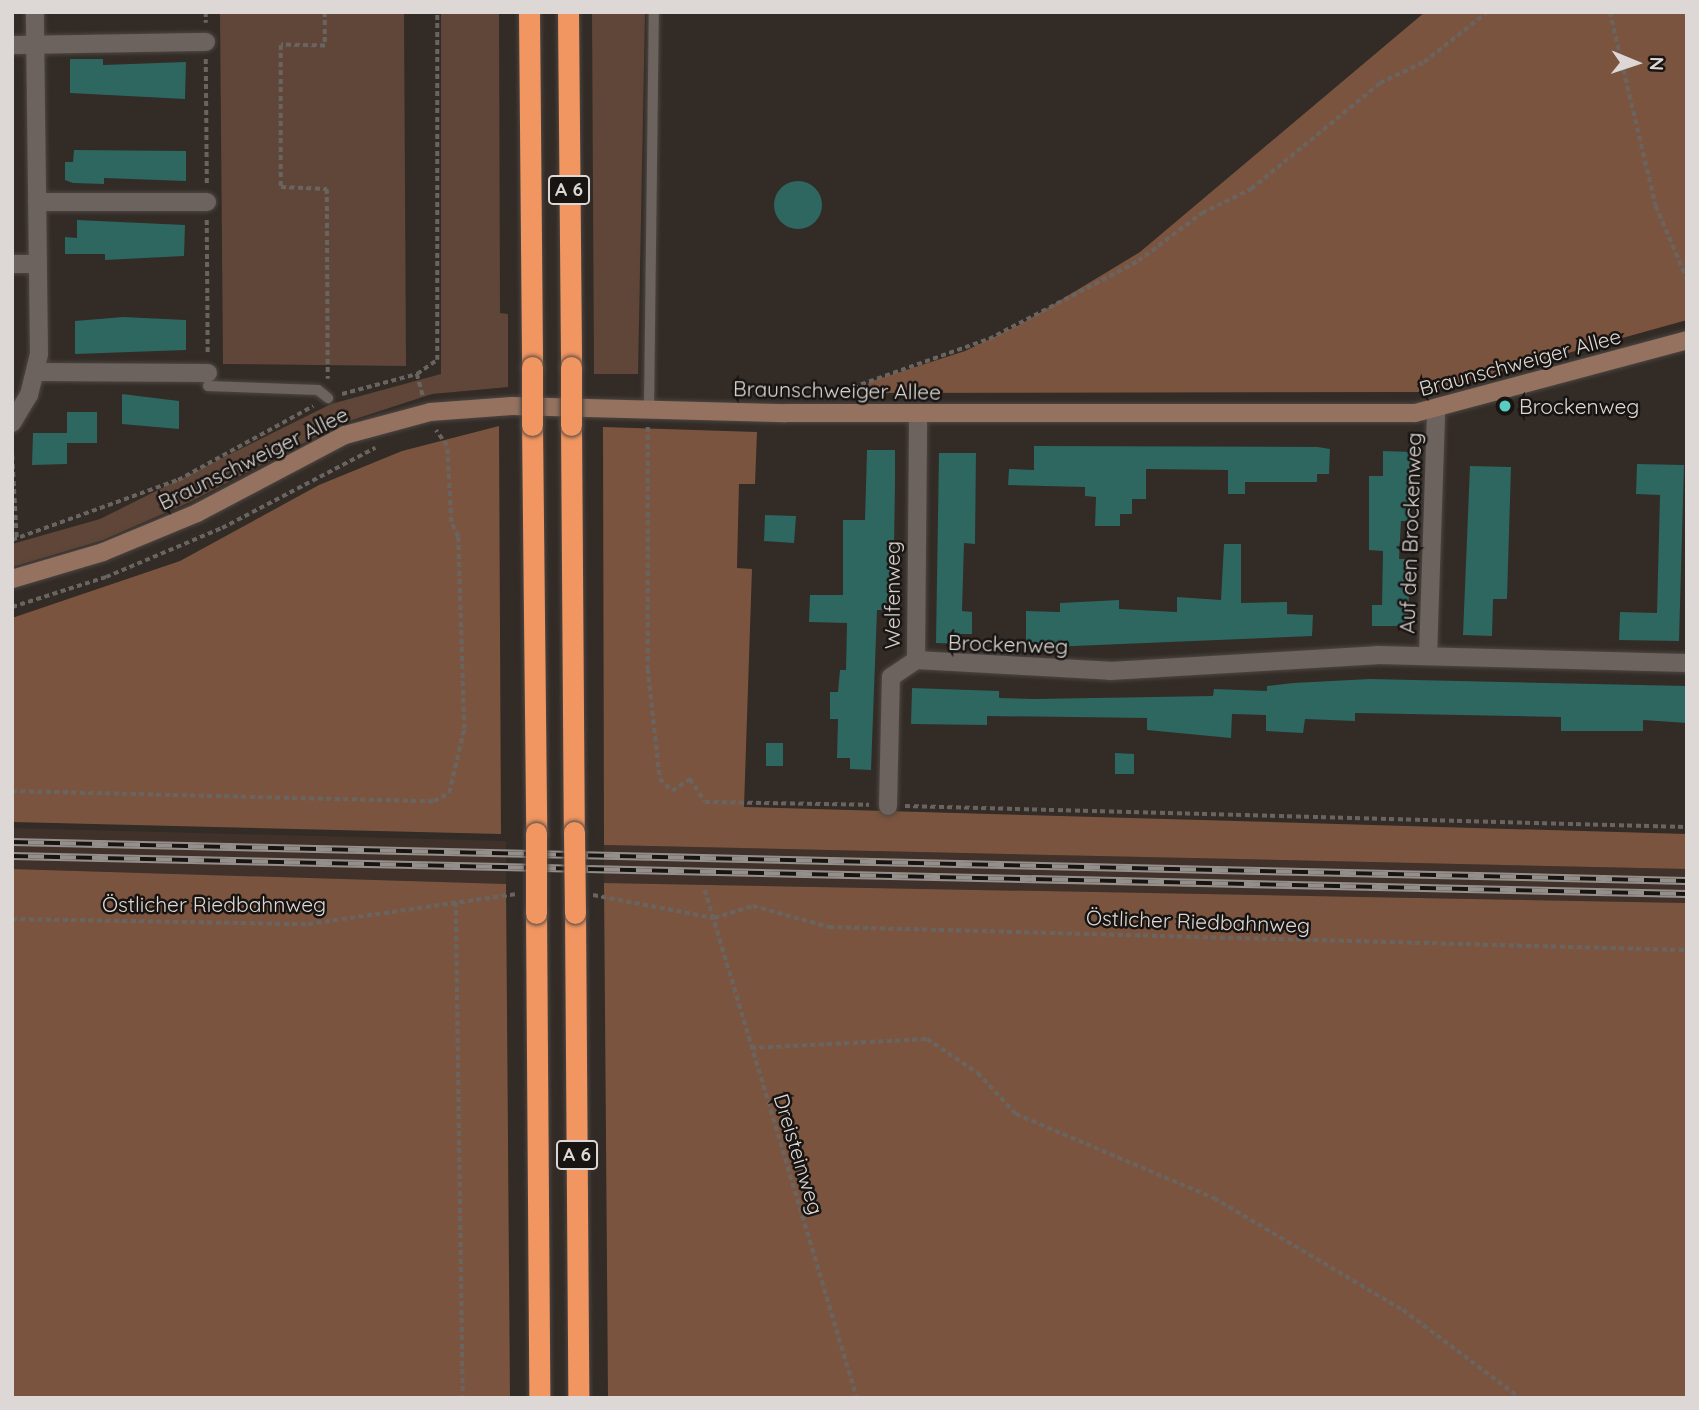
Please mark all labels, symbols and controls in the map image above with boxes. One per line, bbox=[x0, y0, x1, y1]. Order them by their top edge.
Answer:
north arrow bbox=[1601, 28, 1671, 98]
text: N bbox=[1645, 56, 1669, 71]
road number: A 6 bbox=[548, 174, 590, 206]
street label: Braunschweiger Allee bbox=[1416, 323, 1624, 401]
street label: Braunschweiger Allee bbox=[733, 376, 941, 404]
place label: Brockenweg bbox=[1519, 393, 1639, 419]
marker: Brockenweg bbox=[1497, 398, 1513, 414]
street label: Braunschweiger Allee bbox=[154, 401, 352, 515]
street label: Auf den Brockenweg bbox=[1394, 432, 1426, 634]
street label: Welfenweg bbox=[879, 541, 905, 649]
street label: Brockenweg bbox=[947, 629, 1069, 659]
street label: Östlicher Riedbahnweg bbox=[102, 891, 326, 917]
street label: Östlicher Riedbahnweg bbox=[1086, 904, 1310, 938]
street label: Dreisteinweg bbox=[769, 1091, 829, 1217]
road number: A 6 bbox=[556, 1140, 598, 1170]

